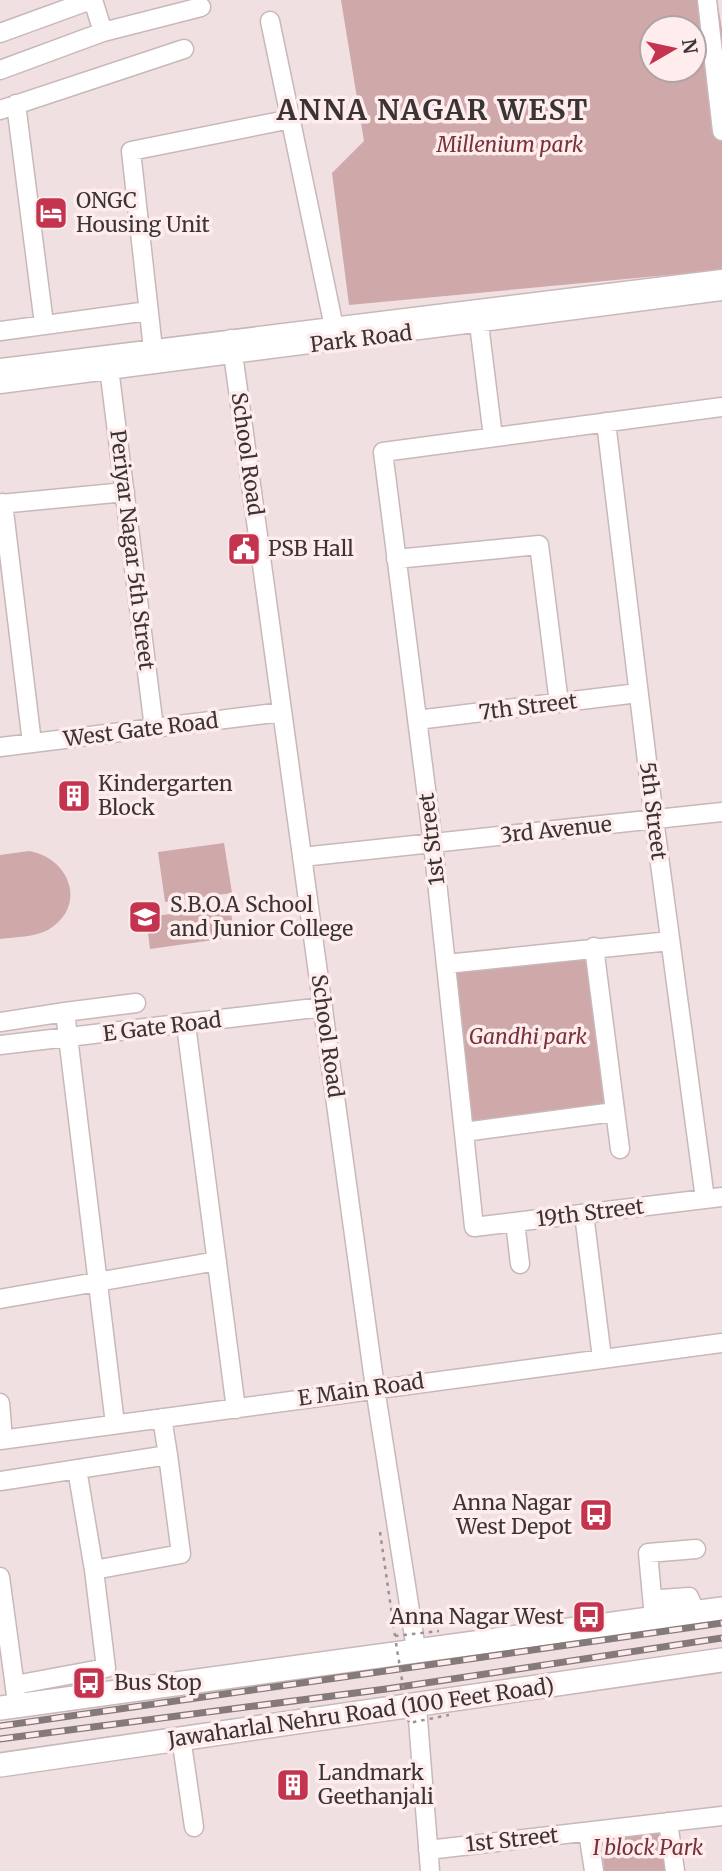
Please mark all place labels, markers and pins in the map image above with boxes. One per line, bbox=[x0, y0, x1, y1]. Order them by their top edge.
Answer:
place label: ONGC Housing Unit bbox=[76, 187, 210, 238]
hotel icon: ONGC Housing Unit bbox=[32, 194, 70, 232]
public building icon: PSB Hall bbox=[225, 530, 263, 568]
place label: PSB Hall bbox=[268, 535, 354, 562]
place label: Kindergarten Block bbox=[98, 770, 233, 821]
building icon: Kindergarten Block bbox=[55, 777, 93, 815]
place label: S.B.O.A School and Junior College bbox=[170, 891, 353, 942]
school or university icon: S.B.O.A School and Junior College bbox=[126, 898, 164, 936]
place label: Anna Nagar West Depot bbox=[451, 1489, 572, 1540]
bus stop icon: Anna Nagar West Depot bbox=[577, 1496, 615, 1534]
bus stop icon: Anna Nagar West bbox=[570, 1598, 608, 1636]
place label: Anna Nagar West bbox=[389, 1603, 564, 1630]
bus stop icon: Bus Stop bbox=[70, 1664, 108, 1702]
place label: Bus Stop bbox=[114, 1669, 202, 1696]
place label: Landmark Geethanjali bbox=[318, 1759, 434, 1810]
building icon: Landmark Geethanjali bbox=[274, 1766, 312, 1804]

